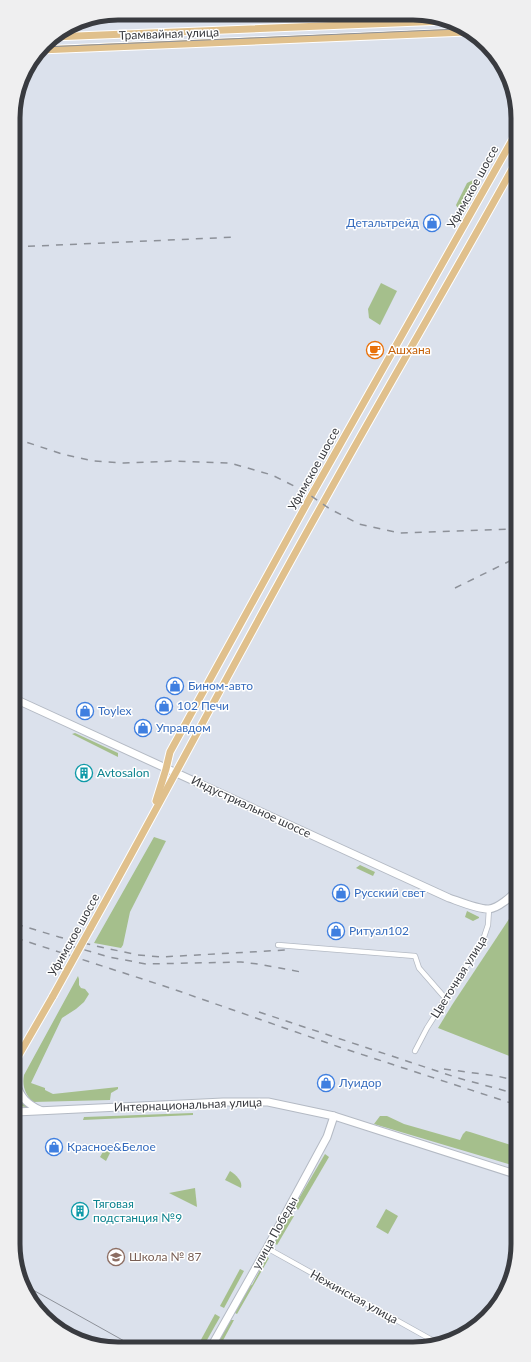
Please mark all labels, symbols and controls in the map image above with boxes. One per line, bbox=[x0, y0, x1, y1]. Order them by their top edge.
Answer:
street label: Трамвайная улица bbox=[119, 24, 219, 43]
street label: Уфимское шоссе bbox=[444, 143, 502, 231]
shop icon: Детальтрейд bbox=[422, 213, 442, 233]
place label: Детальтрейд bbox=[346, 215, 420, 230]
cafe icon: Ашхана bbox=[365, 340, 385, 360]
place label: Ашхана bbox=[388, 342, 431, 357]
street label: Уфимское шоссе bbox=[285, 425, 343, 513]
shop icon: Бином-авто bbox=[165, 676, 185, 696]
place label: Бином-авто bbox=[188, 678, 253, 693]
shop icon: 102 Печи bbox=[154, 696, 174, 716]
place label: 102 Печи bbox=[177, 698, 229, 713]
shop icon: Toylex bbox=[75, 701, 95, 721]
place label: Toylex bbox=[98, 703, 132, 718]
shop icon: Управдом bbox=[133, 718, 153, 738]
place label: Управдом bbox=[156, 720, 211, 735]
building icon: Avtosalon bbox=[74, 763, 94, 783]
place label: Avtosalon bbox=[97, 765, 149, 780]
street label: Индустриальное шоссе bbox=[189, 772, 313, 841]
shop icon: Русский свет bbox=[331, 883, 351, 903]
place label: Русский свет bbox=[354, 885, 426, 900]
street label: Уфимское шоссе bbox=[45, 891, 103, 979]
shop icon: Ритуал102 bbox=[326, 921, 346, 941]
place label: Ритуал102 bbox=[349, 923, 409, 938]
street label: Цветочная улица bbox=[427, 933, 490, 1021]
shop icon: Луидор bbox=[316, 1073, 336, 1093]
place label: Луидор bbox=[338, 1075, 382, 1090]
street label: Интернациональная улица bbox=[114, 1094, 262, 1115]
shop icon: Красное&Белое bbox=[44, 1137, 64, 1157]
place label: Красное&Белое bbox=[67, 1139, 156, 1154]
street label: улица Победы bbox=[248, 1194, 301, 1272]
place label: Тяговая подстанция №9 bbox=[93, 1196, 182, 1225]
building icon: Тяговая подстанция №9 bbox=[70, 1201, 90, 1221]
school or university icon: Школа № 87 bbox=[106, 1247, 126, 1267]
place label: Школа № 87 bbox=[129, 1249, 201, 1264]
street label: Нежинская улица bbox=[308, 1266, 401, 1327]

